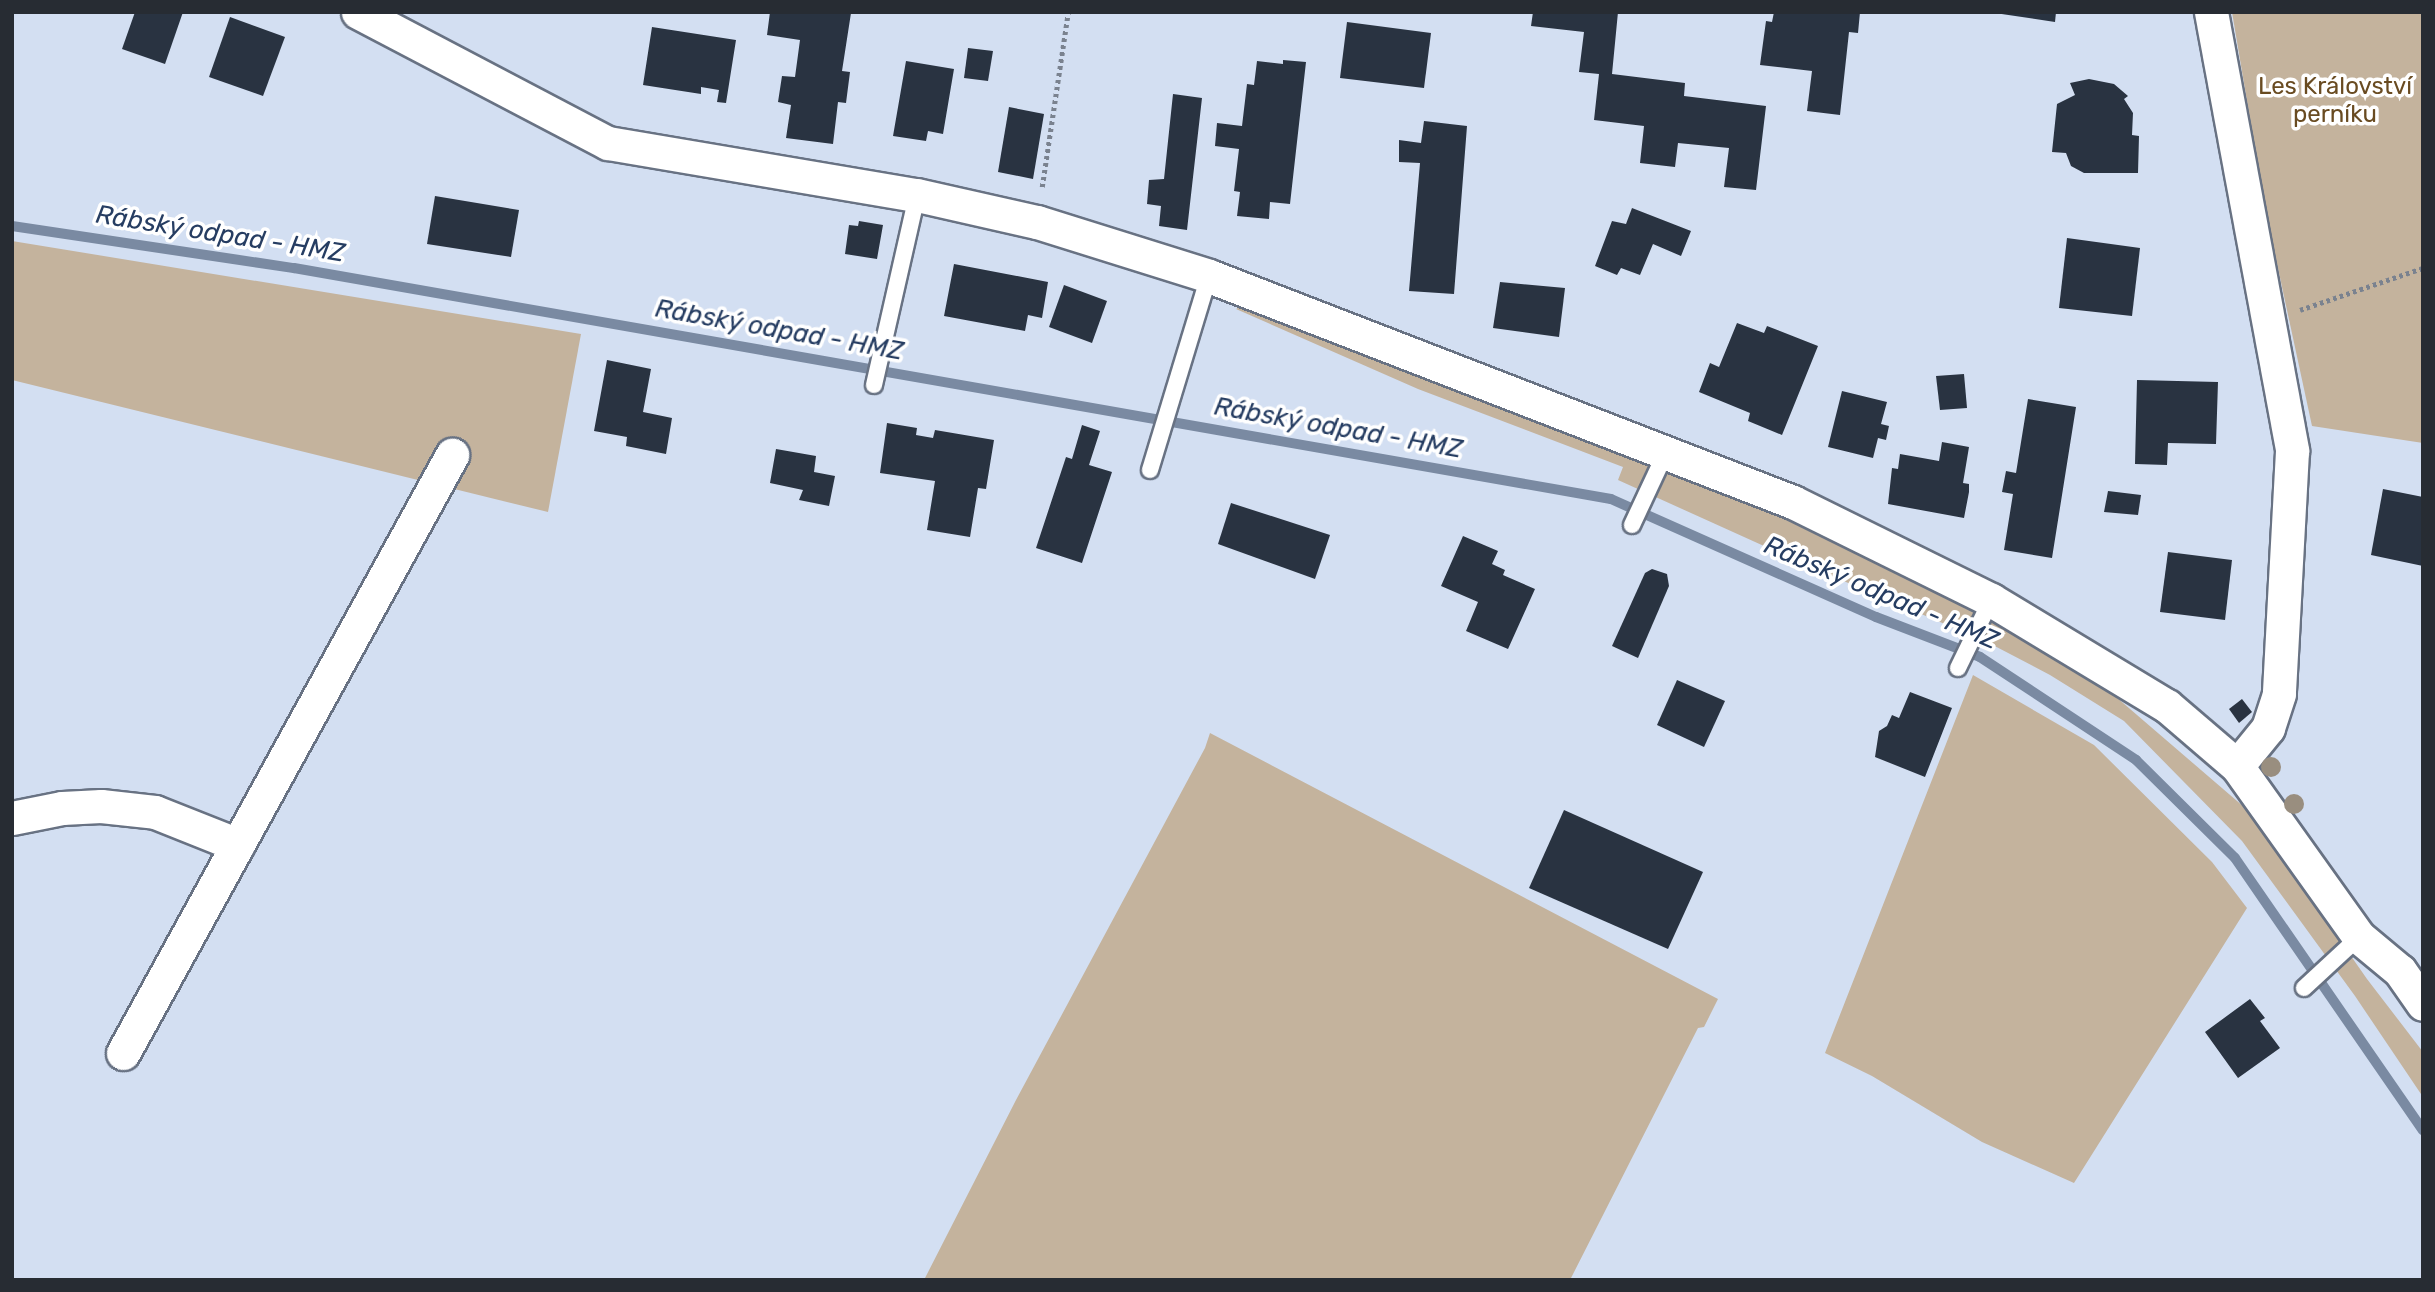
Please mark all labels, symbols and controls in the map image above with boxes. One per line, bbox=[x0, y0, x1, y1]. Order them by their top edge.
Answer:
park label: Les Království perníku bbox=[2258, 73, 2412, 129]
water label: Rábský odpad - HMZ bbox=[93, 199, 347, 269]
water label: Rábský odpad - HMZ bbox=[652, 293, 906, 367]
water label: Rábský odpad - HMZ bbox=[1211, 391, 1465, 465]
water label: Rábský odpad - HMZ bbox=[1759, 529, 2003, 657]

